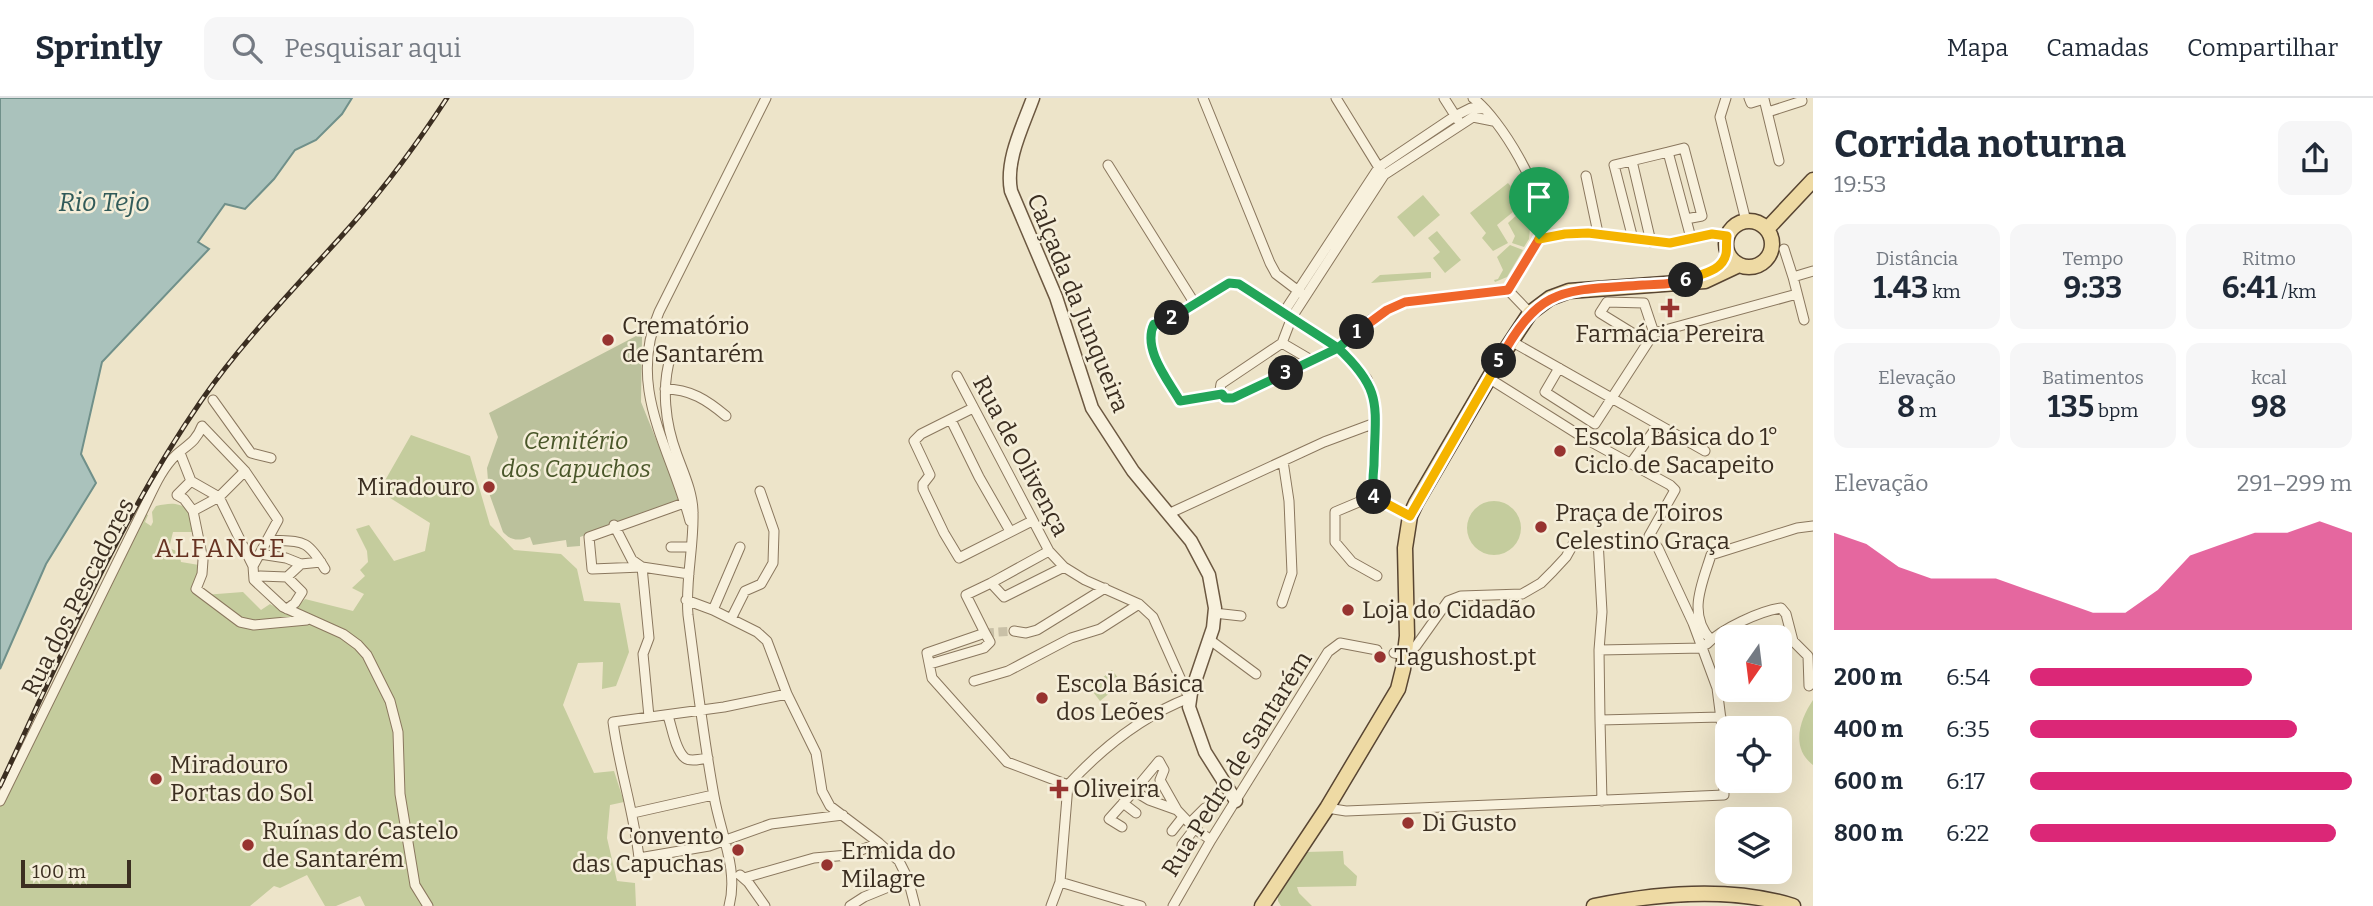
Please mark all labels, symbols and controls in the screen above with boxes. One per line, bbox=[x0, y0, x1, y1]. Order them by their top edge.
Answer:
search box bbox=[204, 17, 694, 80]
text: Sprintly bbox=[35, 28, 162, 68]
icon: search bbox=[228, 29, 266, 67]
text: Pesquisar aqui bbox=[284, 33, 461, 64]
text: Mapa bbox=[1947, 34, 2008, 62]
text: Camadas bbox=[2046, 34, 2149, 62]
text: Compartilhar bbox=[2187, 34, 2338, 62]
text: Corrida noturna bbox=[1834, 121, 2126, 167]
button: share bbox=[2278, 121, 2352, 195]
pin bbox=[1509, 167, 1569, 239]
text: 19:53 bbox=[1834, 170, 1887, 198]
icon: arrive bbox=[1520, 178, 1558, 216]
water label: Rio Tejo bbox=[58, 187, 150, 218]
street label: Calçada da Junqueira bbox=[1021, 190, 1135, 416]
text: Distância bbox=[1876, 247, 1958, 270]
text: Tempo bbox=[2063, 247, 2123, 270]
text: Ritmo bbox=[2242, 247, 2296, 270]
pin: 6 bbox=[1668, 262, 1704, 298]
text: 6 bbox=[1680, 268, 1691, 291]
text: 1.43 bbox=[1873, 270, 1928, 306]
text: 9:33 bbox=[2064, 270, 2122, 306]
text: 6:41 bbox=[2222, 270, 2278, 306]
text: km bbox=[1928, 280, 1961, 303]
text: /km bbox=[2278, 280, 2316, 303]
pin: 2 bbox=[1154, 300, 1190, 336]
marker: Farmácia Pereira bbox=[1662, 300, 1678, 316]
text: 2 bbox=[1166, 306, 1177, 329]
place label: Crematório de Santarém bbox=[622, 312, 764, 368]
pin: 1 bbox=[1340, 314, 1374, 350]
text: 1 bbox=[1352, 320, 1361, 343]
place label: Farmácia Pereira bbox=[1575, 320, 1765, 348]
marker: Crematório de Santarém bbox=[600, 332, 616, 348]
pin: 5 bbox=[1482, 344, 1516, 378]
text: 5 bbox=[1493, 349, 1504, 372]
pin: 3 bbox=[1268, 356, 1304, 390]
text: 3 bbox=[1280, 361, 1291, 384]
text: Elevação bbox=[1878, 366, 1956, 389]
text: Batimentos bbox=[2042, 366, 2144, 389]
text: kcal bbox=[2251, 366, 2287, 389]
street label: Rua de Olivença bbox=[967, 371, 1075, 541]
text: 8 bbox=[1897, 389, 1915, 425]
text: 135 bbox=[2048, 389, 2094, 425]
text: 98 bbox=[2251, 389, 2287, 425]
text: m bbox=[1915, 399, 1937, 422]
text: bpm bbox=[2094, 399, 2138, 422]
place label: Escola Básica do 1° Ciclo de Sacapeito bbox=[1574, 423, 1779, 479]
park label: Cemitério dos Capuchos bbox=[501, 427, 651, 483]
marker: Escola Básica do 1° Ciclo de Sacapeito bbox=[1552, 443, 1568, 459]
text: Elevação bbox=[1834, 469, 1929, 497]
text: 291–299 m bbox=[2237, 469, 2352, 497]
place label: Miradouro bbox=[357, 473, 475, 501]
marker: Miradouro bbox=[481, 479, 497, 495]
pin: 4 bbox=[1356, 480, 1392, 514]
text: 4 bbox=[1368, 485, 1379, 508]
street label: Rua dos Pescadores bbox=[16, 493, 140, 701]
place label: Praça de Toiros Celestino Graça bbox=[1555, 499, 1730, 555]
marker: Praça de Toiros Celestino Graça bbox=[1533, 519, 1549, 535]
district label: ALFANGE bbox=[155, 533, 287, 564]
place label: Loja do Cidadão bbox=[1362, 596, 1536, 624]
marker: Loja do Cidadão bbox=[1340, 602, 1356, 618]
north arrow bbox=[1715, 625, 1792, 702]
map controls bbox=[1715, 625, 1792, 884]
place label: Tagushost.pt bbox=[1394, 643, 1537, 671]
street label: Rua Pedro de Santarém bbox=[1156, 646, 1318, 882]
marker: Tagushost.pt bbox=[1372, 649, 1388, 665]
text: 200 m bbox=[1834, 663, 1902, 691]
text: 6:54 bbox=[1946, 663, 1990, 691]
place label: Escola Básica dos Leões bbox=[1056, 670, 1204, 726]
marker: Escola Básica dos Leões bbox=[1034, 690, 1050, 706]
text: 400 m bbox=[1834, 715, 1903, 743]
text: 6:35 bbox=[1946, 715, 1990, 743]
button: locate bbox=[1715, 716, 1792, 793]
place label: Miradouro Portas do Sol bbox=[170, 751, 314, 807]
text: 600 m bbox=[1834, 767, 1903, 795]
text: 6:17 bbox=[1946, 767, 1985, 795]
marker: Miradouro Portas do Sol bbox=[148, 771, 164, 787]
place label: Oliveira bbox=[1073, 775, 1160, 803]
marker: Oliveira bbox=[1051, 781, 1067, 797]
button: layers bbox=[1715, 807, 1792, 884]
place label: Di Gusto bbox=[1422, 809, 1517, 837]
marker: Di Gusto bbox=[1400, 815, 1416, 831]
place label: Ruínas do Castelo de Santarém bbox=[262, 817, 459, 873]
text: 800 m bbox=[1834, 819, 1903, 847]
text: 6:22 bbox=[1946, 819, 1989, 847]
place label: Convento das Capuchas bbox=[572, 822, 724, 878]
marker: Ruínas do Castelo de Santarém bbox=[240, 837, 256, 853]
place label: Ermida do Milagre bbox=[841, 837, 956, 893]
marker: Convento das Capuchas bbox=[730, 842, 746, 858]
scale bar bbox=[21, 857, 131, 889]
marker: Ermida do Milagre bbox=[819, 857, 835, 873]
text: 100 m bbox=[32, 860, 86, 883]

